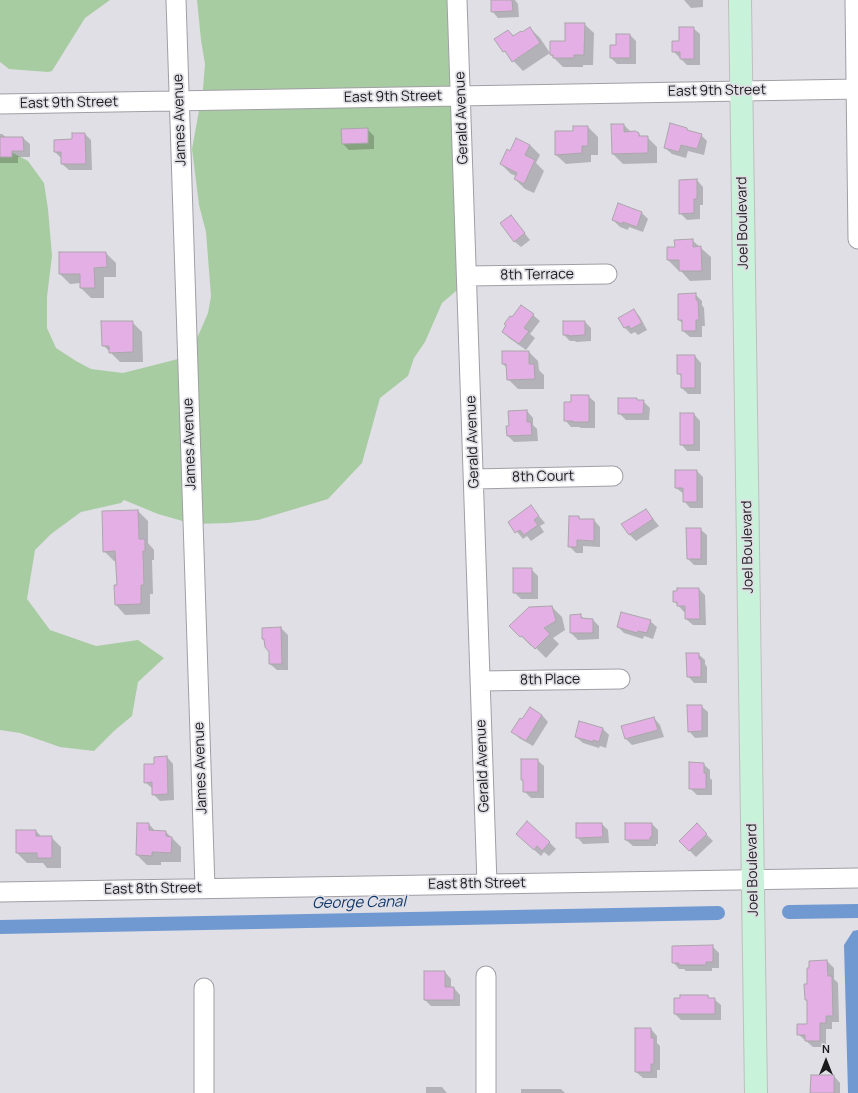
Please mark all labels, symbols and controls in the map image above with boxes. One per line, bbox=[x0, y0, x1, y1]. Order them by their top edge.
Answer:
street label: Gerald Avenue bbox=[452, 71, 472, 165]
street label: James Avenue bbox=[170, 74, 190, 166]
street label: East 9th Street bbox=[668, 82, 766, 100]
street label: East 9th Street bbox=[344, 88, 442, 106]
street label: East 9th Street bbox=[20, 94, 118, 112]
street label: Joel Boulevard bbox=[734, 176, 752, 270]
street label: 8th Terrace bbox=[500, 266, 574, 284]
street label: Gerald Avenue bbox=[463, 395, 483, 489]
street label: James Avenue bbox=[180, 398, 200, 490]
street label: 8th Court bbox=[512, 468, 574, 486]
street label: Joel Boulevard bbox=[739, 500, 757, 594]
street label: 8th Place bbox=[520, 671, 580, 689]
street label: Gerald Avenue bbox=[473, 719, 493, 813]
street label: James Avenue bbox=[191, 722, 211, 814]
street label: Joel Boulevard bbox=[744, 823, 762, 917]
street label: East 8th Street bbox=[428, 875, 526, 893]
street label: East 8th Street bbox=[104, 880, 202, 898]
water label: George Canal bbox=[312, 893, 406, 913]
north arrow bbox=[806, 1041, 846, 1081]
text: N bbox=[822, 1041, 830, 1056]

